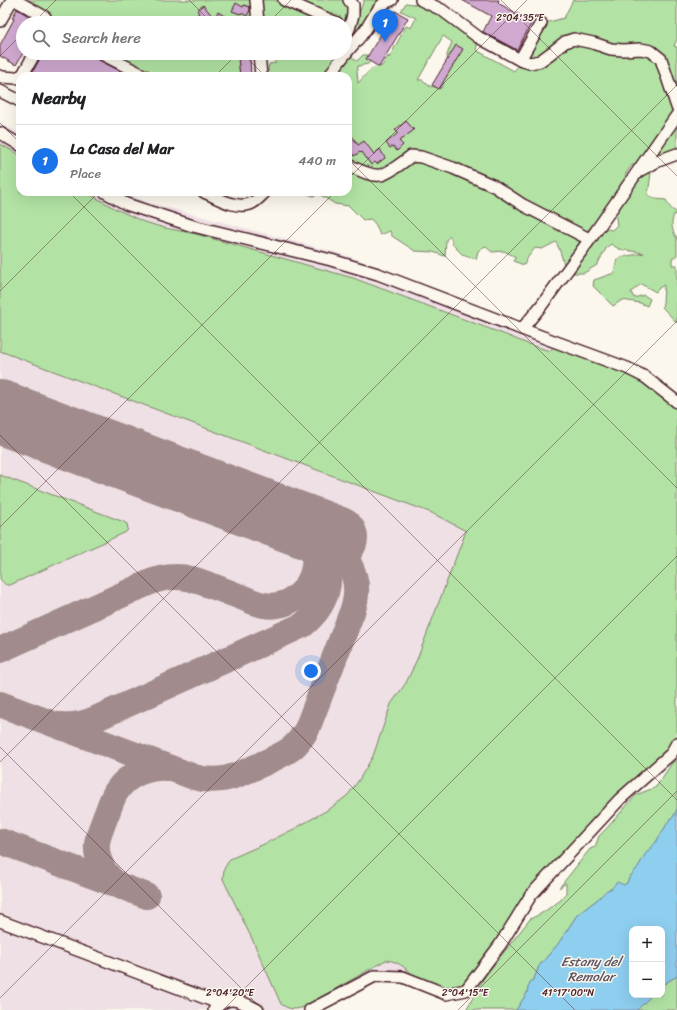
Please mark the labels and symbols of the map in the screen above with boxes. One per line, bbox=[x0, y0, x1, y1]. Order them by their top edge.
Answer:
pin: 1 bbox=[372, 9, 398, 42]
text: 2°04'35"E bbox=[496, 9, 545, 27]
your location bbox=[301, 661, 321, 681]
water label: Estany del Remolar bbox=[561, 950, 624, 988]
text: 2°04'20"E bbox=[206, 984, 256, 1002]
text: 2°04'15"E bbox=[442, 984, 490, 1002]
text: 41°17'00"N bbox=[542, 984, 594, 1002]

